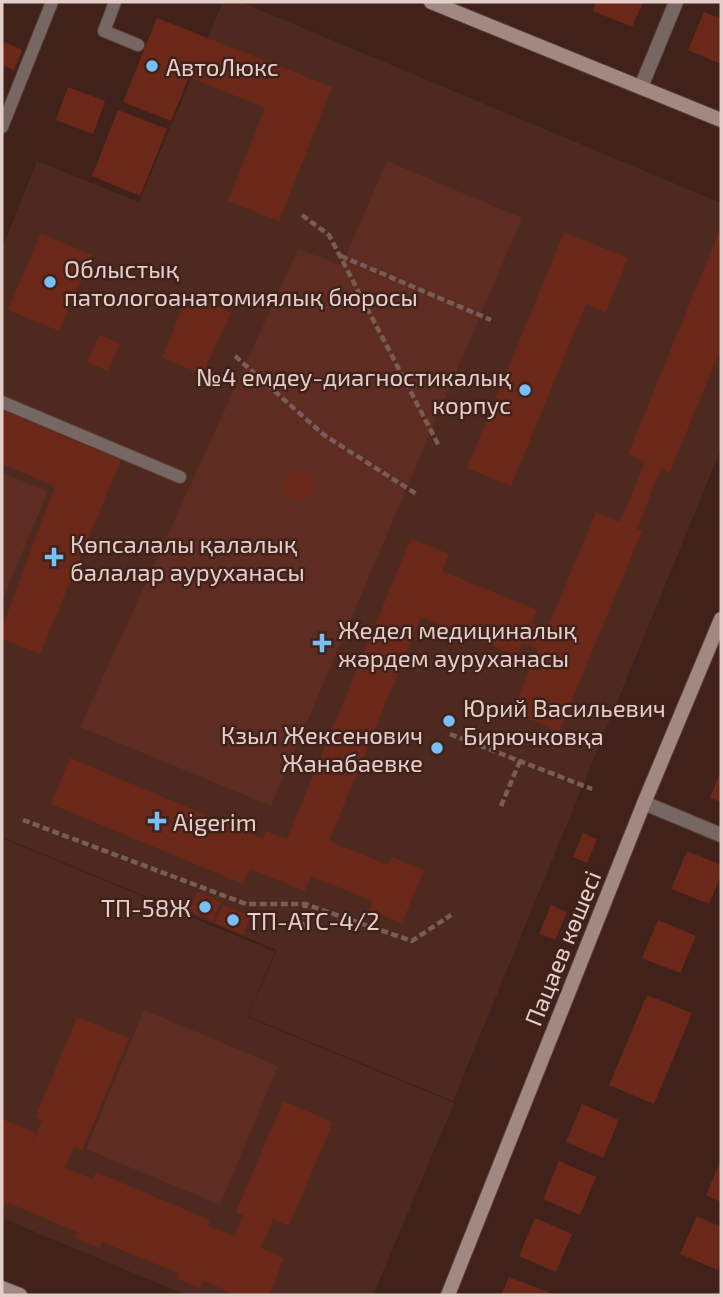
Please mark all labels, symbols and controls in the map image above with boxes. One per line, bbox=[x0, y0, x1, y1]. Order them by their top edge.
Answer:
place label: АвтоЛюкс bbox=[166, 52, 279, 81]
marker: АвтоЛюкс bbox=[144, 58, 160, 74]
place label: Облыстық патологоанатомиялық бюросы bbox=[64, 254, 418, 311]
marker: Облыстық патологоанатомиялық бюросы bbox=[42, 274, 58, 290]
place label: №4 емдеу-диагностикалық корпус bbox=[196, 362, 512, 420]
marker: №4 емдеу-диагностикалық корпус bbox=[517, 382, 533, 398]
place label: Көпсалалы қалалық балалар ауруханасы bbox=[70, 529, 305, 587]
marker: Көпсалалы қалалық балалар ауруханасы bbox=[44, 547, 64, 567]
place label: Жедел медициналық жәрдем ауруханасы bbox=[338, 615, 577, 673]
marker: Жедел медициналық жәрдем ауруханасы bbox=[312, 633, 332, 653]
place label: Юрий Васильевич Бирючковқа bbox=[463, 693, 666, 750]
marker: Юрий Васильевич Бирючковқа bbox=[441, 713, 457, 729]
place label: Кзыл Жексенович Жанабаевке bbox=[221, 720, 423, 777]
marker: Кзыл Жексенович Жанабаевке bbox=[429, 740, 445, 756]
place label: Aigerim bbox=[173, 807, 257, 836]
marker: Aigerim bbox=[147, 811, 167, 831]
street label: Пацаев көшесі bbox=[518, 866, 606, 1030]
place label: ТП-58Ж bbox=[101, 893, 191, 922]
marker: ТП-58Ж bbox=[197, 899, 213, 915]
place label: ТП-АТС-4/2 bbox=[247, 906, 380, 935]
marker: ТП-АТС-4/2 bbox=[225, 912, 241, 928]

